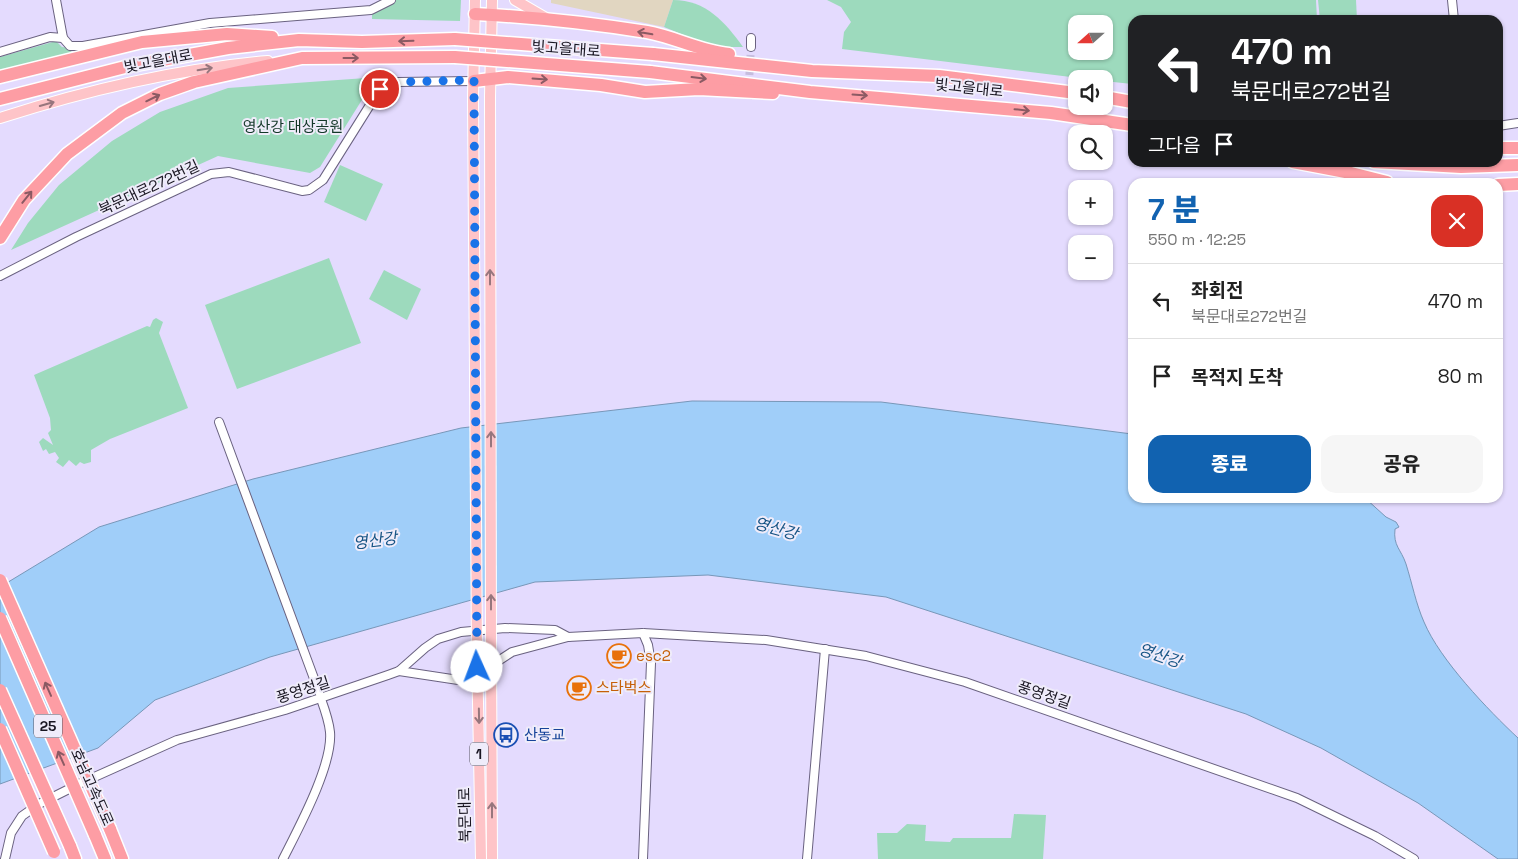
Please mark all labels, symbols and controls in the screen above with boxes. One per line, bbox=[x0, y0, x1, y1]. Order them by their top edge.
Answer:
north arrow bbox=[1068, 15, 1112, 60]
map controls bbox=[1068, 15, 1113, 280]
one-way arrow bbox=[638, 27, 654, 37]
text: 470 m bbox=[1231, 30, 1333, 74]
icon: left bbox=[1148, 35, 1213, 100]
one-way arrow bbox=[398, 36, 414, 45]
street label: 빛고을대로 bbox=[531, 37, 601, 60]
street label: 빛고을대로 bbox=[122, 45, 194, 76]
one-way arrow bbox=[342, 53, 358, 63]
one-way arrow bbox=[197, 63, 213, 73]
pin bbox=[359, 68, 401, 110]
button: sound bbox=[1068, 70, 1113, 115]
one-way arrow bbox=[691, 73, 707, 83]
street label: 빛고을대로 bbox=[934, 74, 1004, 101]
icon: arrive bbox=[366, 75, 394, 103]
one-way arrow bbox=[531, 75, 547, 84]
text: 북문대로272번길 bbox=[1231, 77, 1391, 105]
one-way arrow bbox=[852, 91, 868, 100]
one-way arrow bbox=[145, 93, 160, 102]
one-way arrow bbox=[38, 99, 54, 108]
one-way arrow bbox=[1014, 105, 1030, 115]
park label: 영산강 대상공원 bbox=[243, 117, 343, 136]
button: search bbox=[1068, 125, 1113, 170]
icon: arrive bbox=[1210, 130, 1238, 158]
text: 그다음 bbox=[1148, 133, 1200, 158]
street label: 북문대로272번길 bbox=[95, 156, 202, 219]
button: + bbox=[1068, 180, 1113, 225]
text: 7 분 bbox=[1148, 190, 1200, 229]
one-way arrow bbox=[21, 191, 32, 204]
button: close bbox=[1431, 195, 1483, 247]
text: 550 m · 12:25 bbox=[1148, 229, 1246, 250]
button: − bbox=[1068, 235, 1113, 280]
one-way arrow bbox=[485, 269, 495, 285]
text: 좌회전 bbox=[1191, 278, 1243, 303]
icon: left bbox=[1148, 287, 1176, 315]
text: 470 m bbox=[1428, 289, 1483, 314]
text: 북문대로272번길 bbox=[1191, 306, 1307, 327]
icon: arrive bbox=[1148, 362, 1176, 390]
text: 80 m bbox=[1438, 364, 1483, 389]
text: 목적지 도착 bbox=[1191, 365, 1283, 390]
one-way arrow bbox=[486, 431, 496, 448]
button: 종료 bbox=[1148, 435, 1311, 493]
button: 공유 bbox=[1321, 435, 1483, 493]
water label: 영산강 bbox=[752, 512, 802, 545]
water label: 영산강 bbox=[352, 527, 401, 554]
one-way arrow bbox=[486, 594, 496, 610]
water label: 영산강 bbox=[1136, 638, 1186, 673]
position arrow bbox=[450, 640, 502, 692]
cafe icon: esc2 bbox=[606, 643, 632, 669]
place label: esc2 bbox=[636, 646, 671, 665]
street label: 풍영정길 bbox=[274, 672, 332, 707]
cafe icon: 스타벅스 bbox=[566, 675, 592, 701]
street label: 풍영정길 bbox=[1015, 677, 1073, 712]
place label: 스타벅스 bbox=[596, 678, 651, 697]
one-way arrow bbox=[43, 682, 52, 697]
one-way arrow bbox=[474, 708, 483, 724]
road number: 25 bbox=[34, 714, 62, 738]
bus stop icon: 산동교 bbox=[493, 722, 519, 748]
place label: 산동교 bbox=[524, 725, 565, 744]
road number: 1 bbox=[470, 742, 488, 766]
street label: 호남고속도로 bbox=[67, 745, 118, 828]
one-way arrow bbox=[56, 751, 66, 766]
street label: 북문대로 bbox=[455, 787, 474, 843]
one-way arrow bbox=[487, 803, 497, 819]

